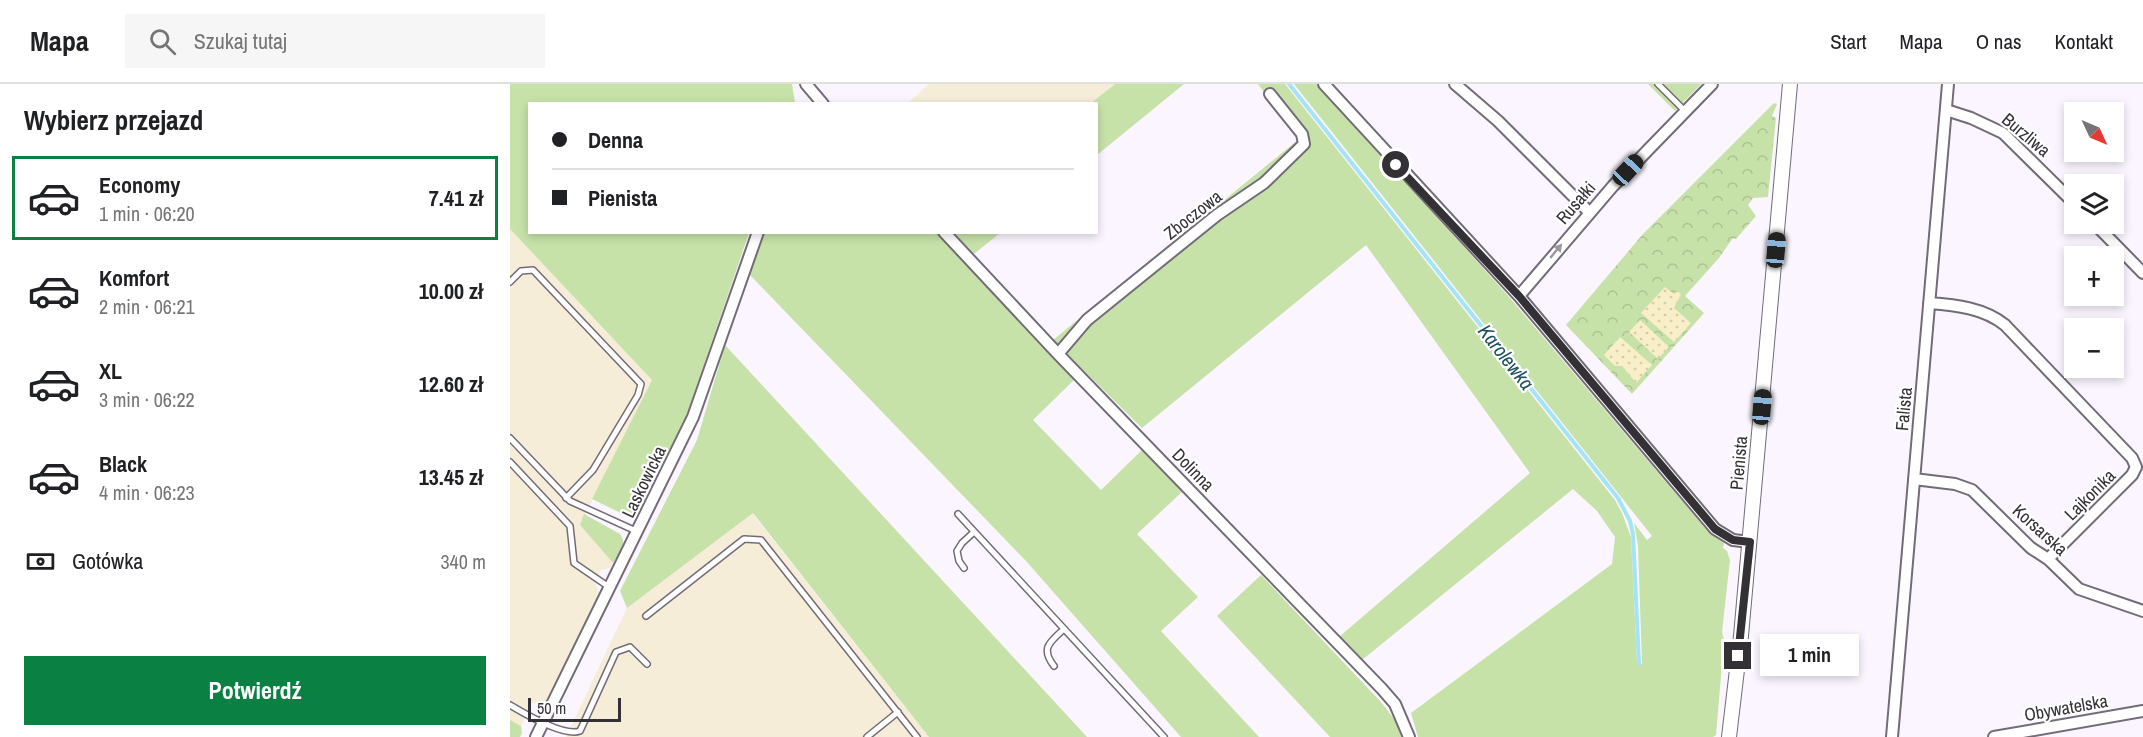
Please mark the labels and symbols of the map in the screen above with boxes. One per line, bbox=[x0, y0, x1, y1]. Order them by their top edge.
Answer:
north arrow bbox=[2064, 102, 2124, 162]
street label: Burzliwa bbox=[1997, 107, 2056, 162]
route start bbox=[1382, 151, 1409, 178]
car bbox=[1609, 151, 1647, 189]
street label: Rusałki bbox=[1550, 176, 1601, 229]
street label: Zboczowa bbox=[1158, 184, 1227, 245]
car bbox=[1765, 231, 1787, 269]
one-way arrow bbox=[1550, 243, 1563, 259]
water label: Karolewka bbox=[1472, 318, 1541, 395]
street label: Falista bbox=[1889, 386, 1918, 432]
car bbox=[1751, 388, 1773, 426]
street label: Pienista bbox=[1724, 435, 1753, 491]
street label: Laskowicka bbox=[615, 442, 672, 522]
street label: Dolinna bbox=[1167, 443, 1220, 497]
street label: Lajkonika bbox=[2058, 463, 2121, 526]
street label: Korsarska bbox=[2007, 498, 2073, 561]
callout: 1 min bbox=[1759, 635, 1858, 677]
route end bbox=[1724, 642, 1751, 669]
street label: Obywatelska bbox=[2022, 688, 2110, 727]
scale bar bbox=[528, 695, 621, 722]

